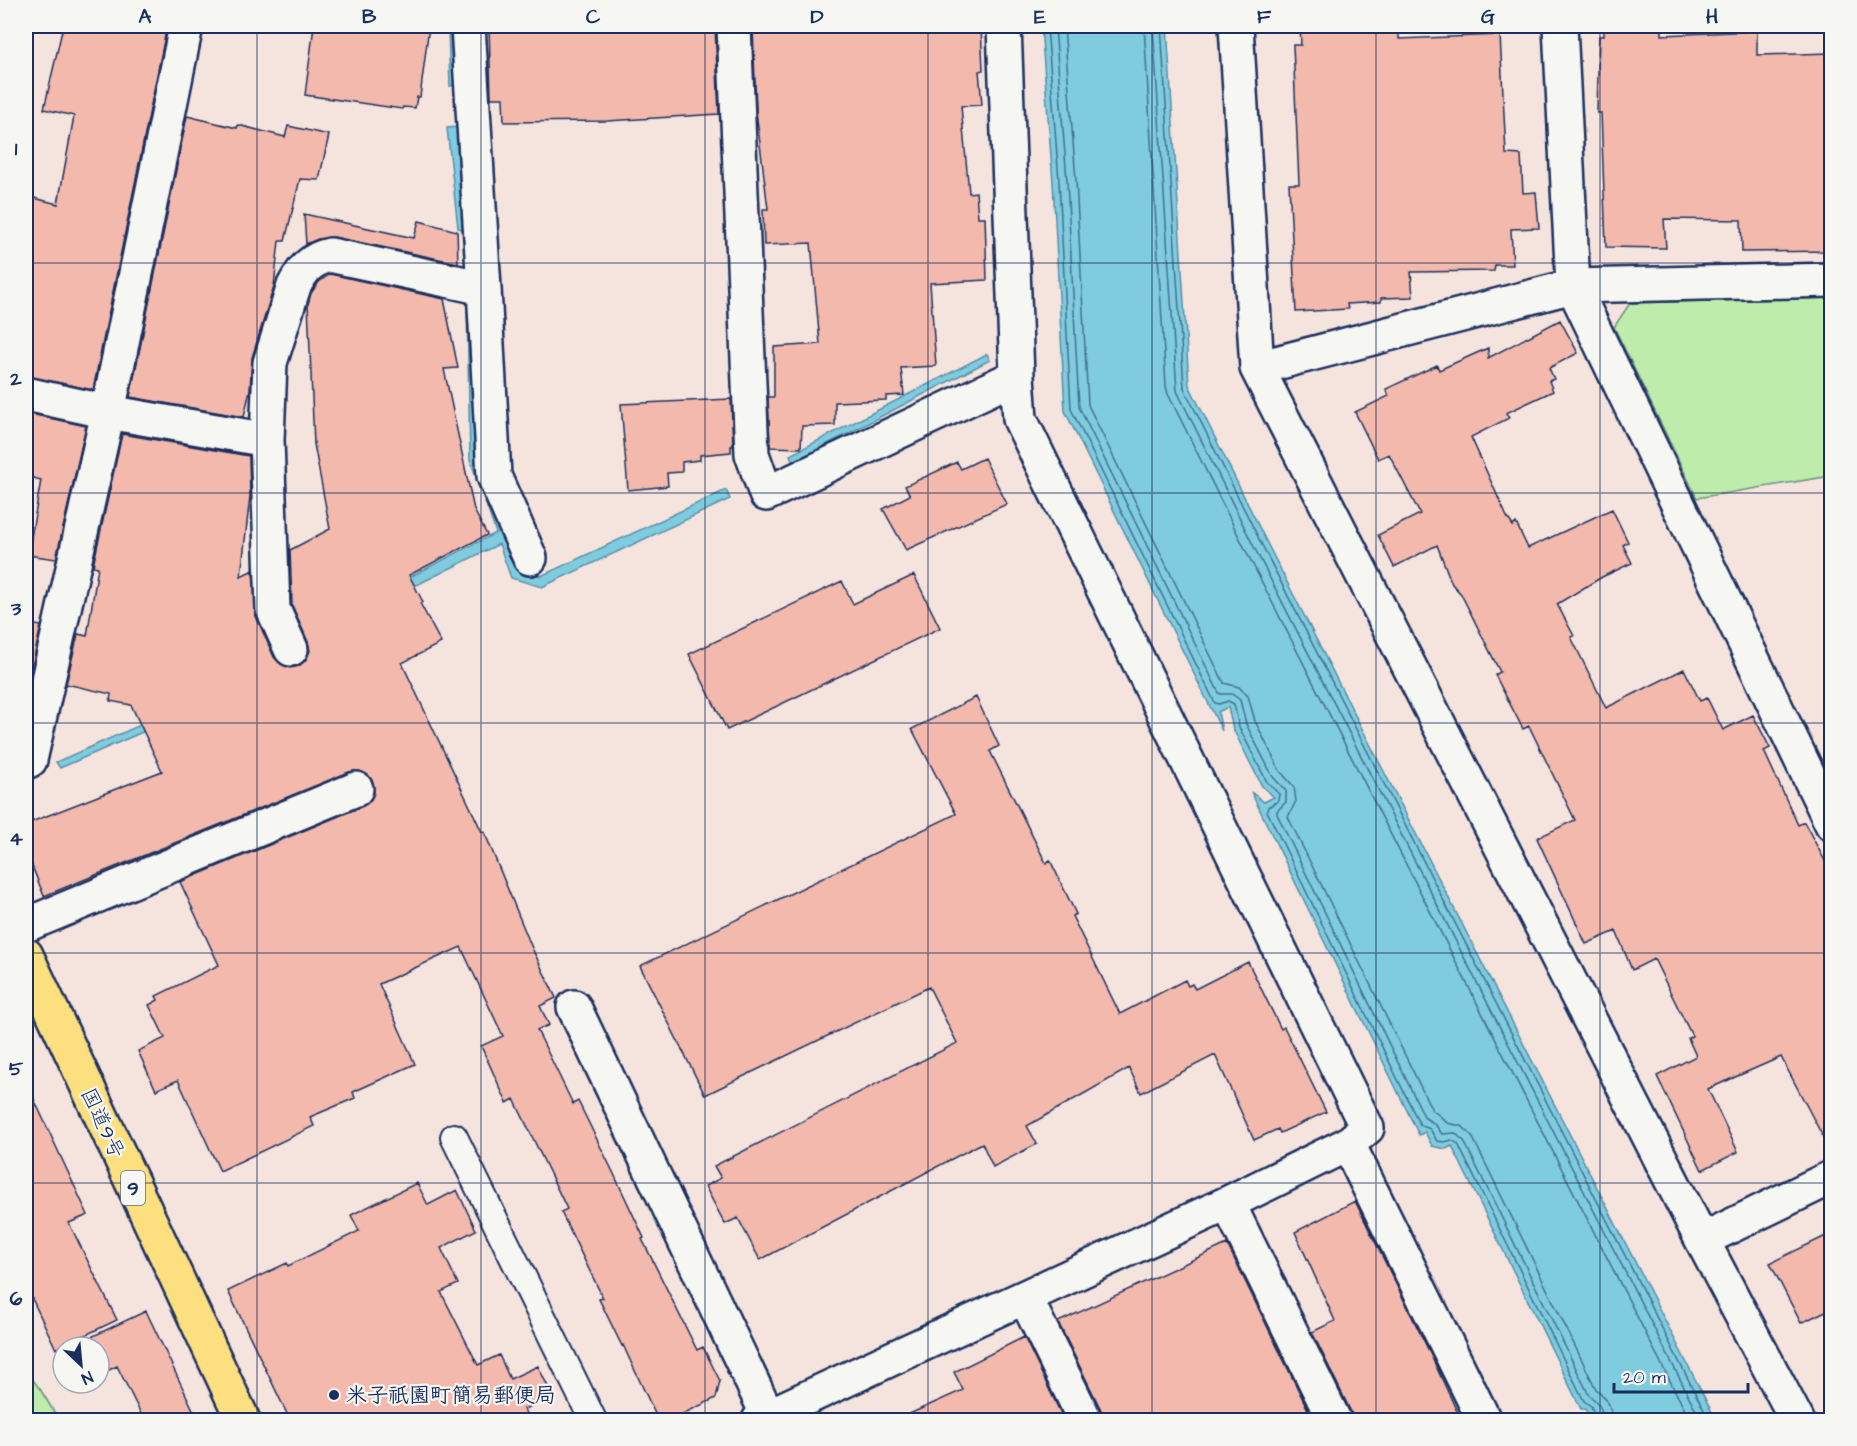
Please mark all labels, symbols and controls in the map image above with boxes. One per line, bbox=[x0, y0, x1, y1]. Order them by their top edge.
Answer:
text: A bbox=[139, 3, 152, 31]
text: B bbox=[362, 3, 377, 31]
text: C bbox=[586, 3, 601, 31]
text: D bbox=[811, 3, 824, 31]
text: E bbox=[1034, 3, 1046, 31]
text: F bbox=[1257, 3, 1272, 31]
text: G bbox=[1481, 3, 1495, 31]
text: H bbox=[1706, 3, 1718, 31]
text: 1 bbox=[15, 135, 18, 163]
text: 2 bbox=[9, 365, 22, 393]
text: 3 bbox=[10, 595, 22, 623]
text: 4 bbox=[9, 825, 23, 853]
text: 5 bbox=[9, 1055, 24, 1083]
street label: 国道9号 bbox=[74, 1083, 132, 1163]
road number: 9 bbox=[121, 1171, 145, 1205]
text: 6 bbox=[10, 1285, 23, 1313]
north arrow bbox=[51, 1335, 111, 1395]
scale bar bbox=[1614, 1356, 1748, 1394]
text: N bbox=[78, 1365, 96, 1390]
text: 20 m bbox=[1623, 1365, 1666, 1390]
place label: 米子祇園町簡易郵便局 bbox=[346, 1381, 556, 1410]
marker: 米子祇園町簡易郵便局 bbox=[327, 1388, 341, 1402]

